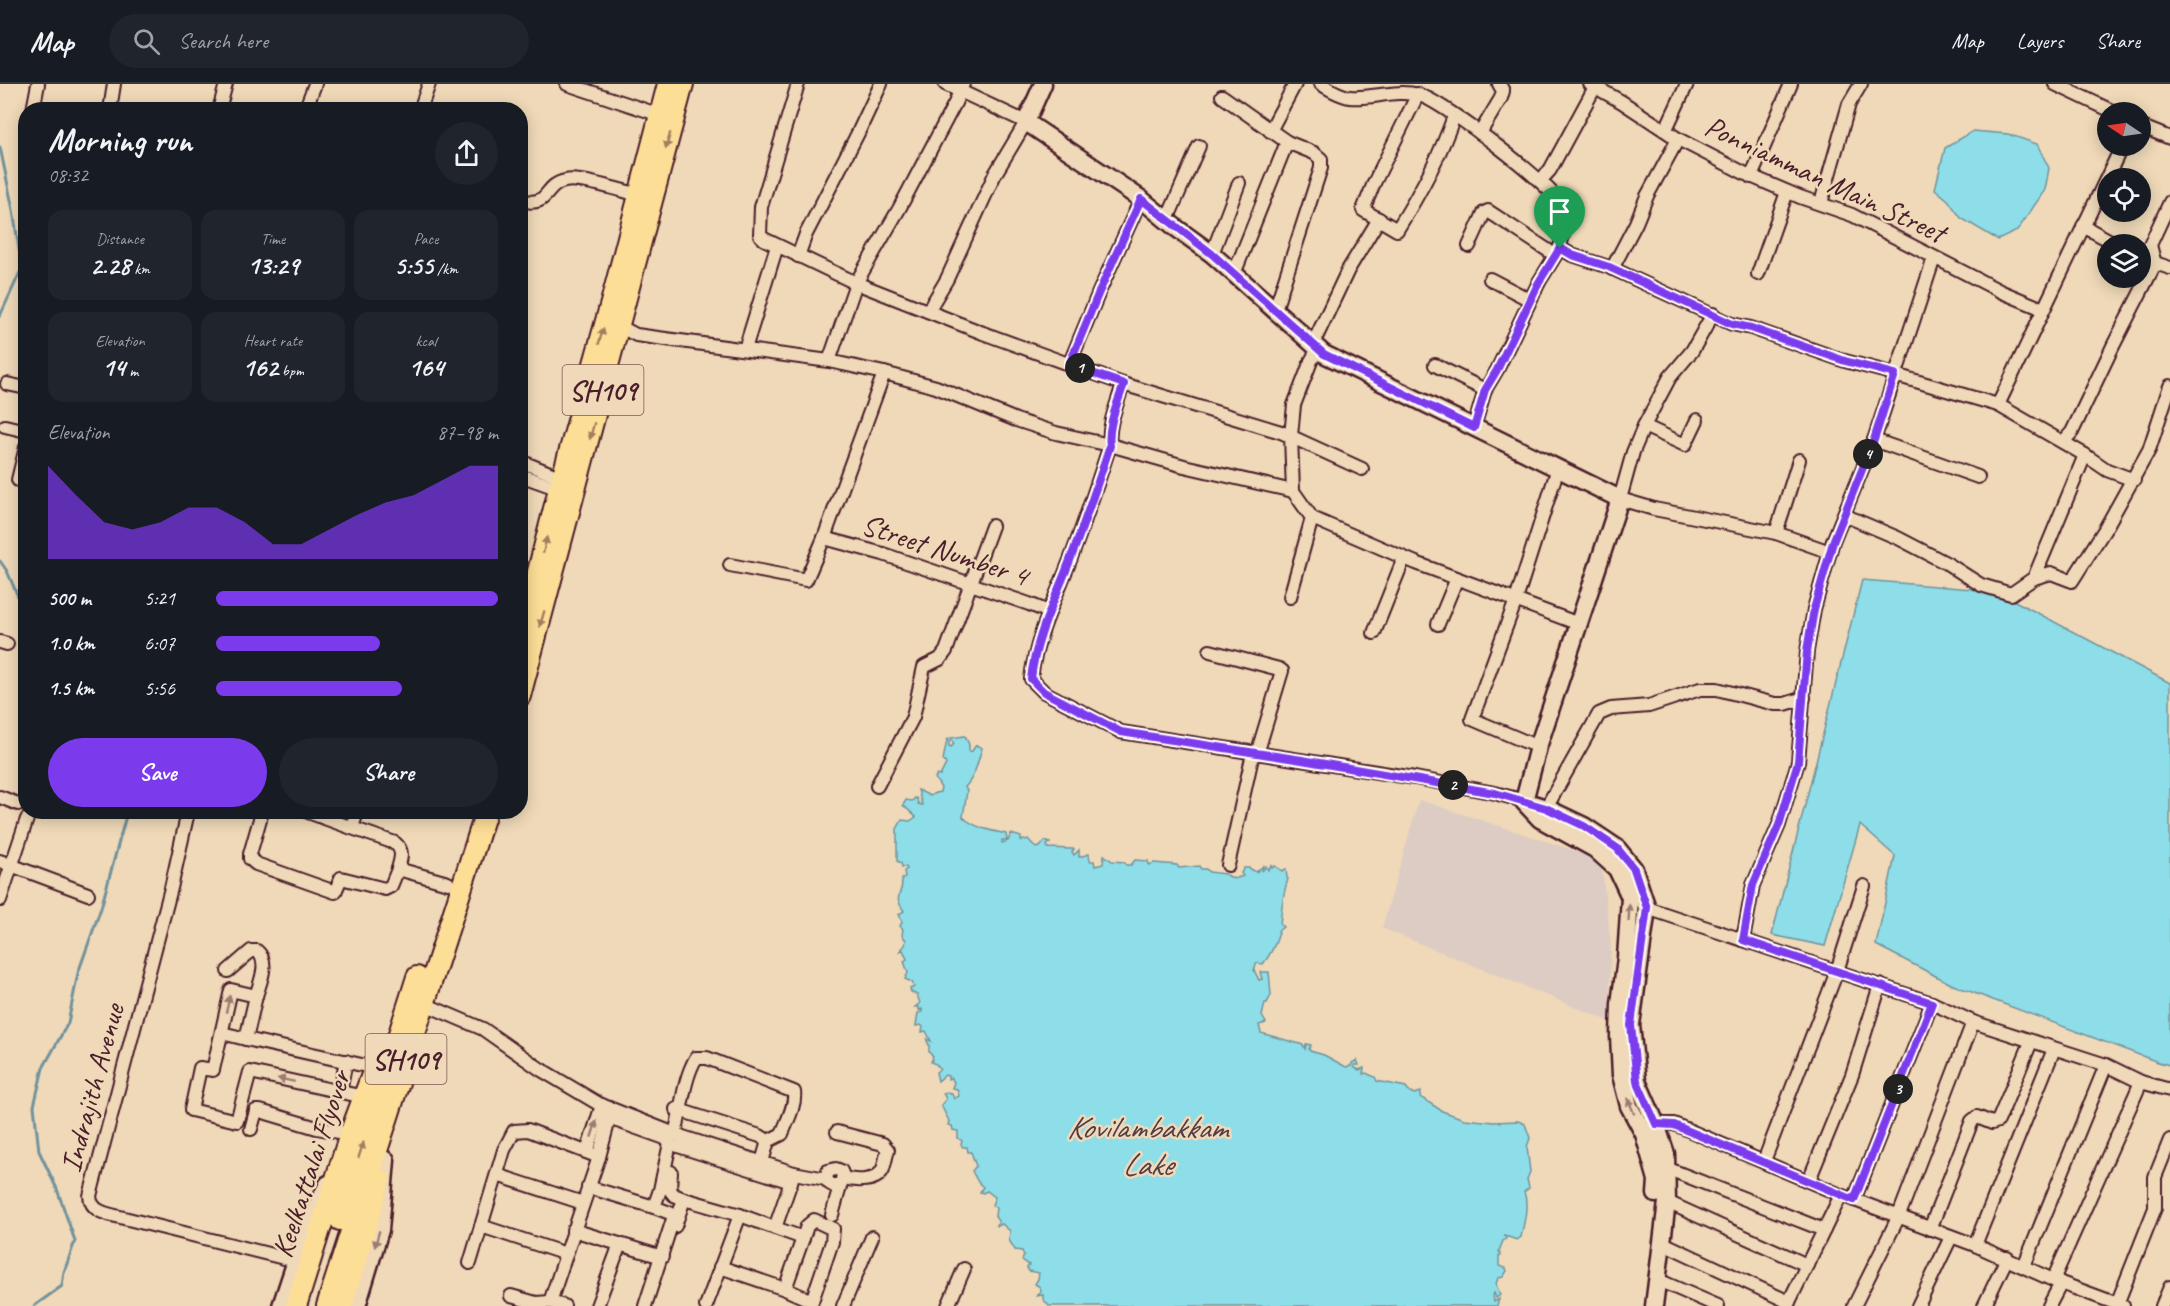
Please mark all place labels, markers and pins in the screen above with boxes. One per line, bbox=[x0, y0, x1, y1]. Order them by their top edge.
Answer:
pin bbox=[1534, 186, 1585, 248]
pin: 1 bbox=[1065, 353, 1095, 383]
pin: 4 bbox=[1853, 439, 1883, 469]
pin: 2 bbox=[1438, 770, 1468, 800]
pin: 3 bbox=[1883, 1074, 1913, 1104]

